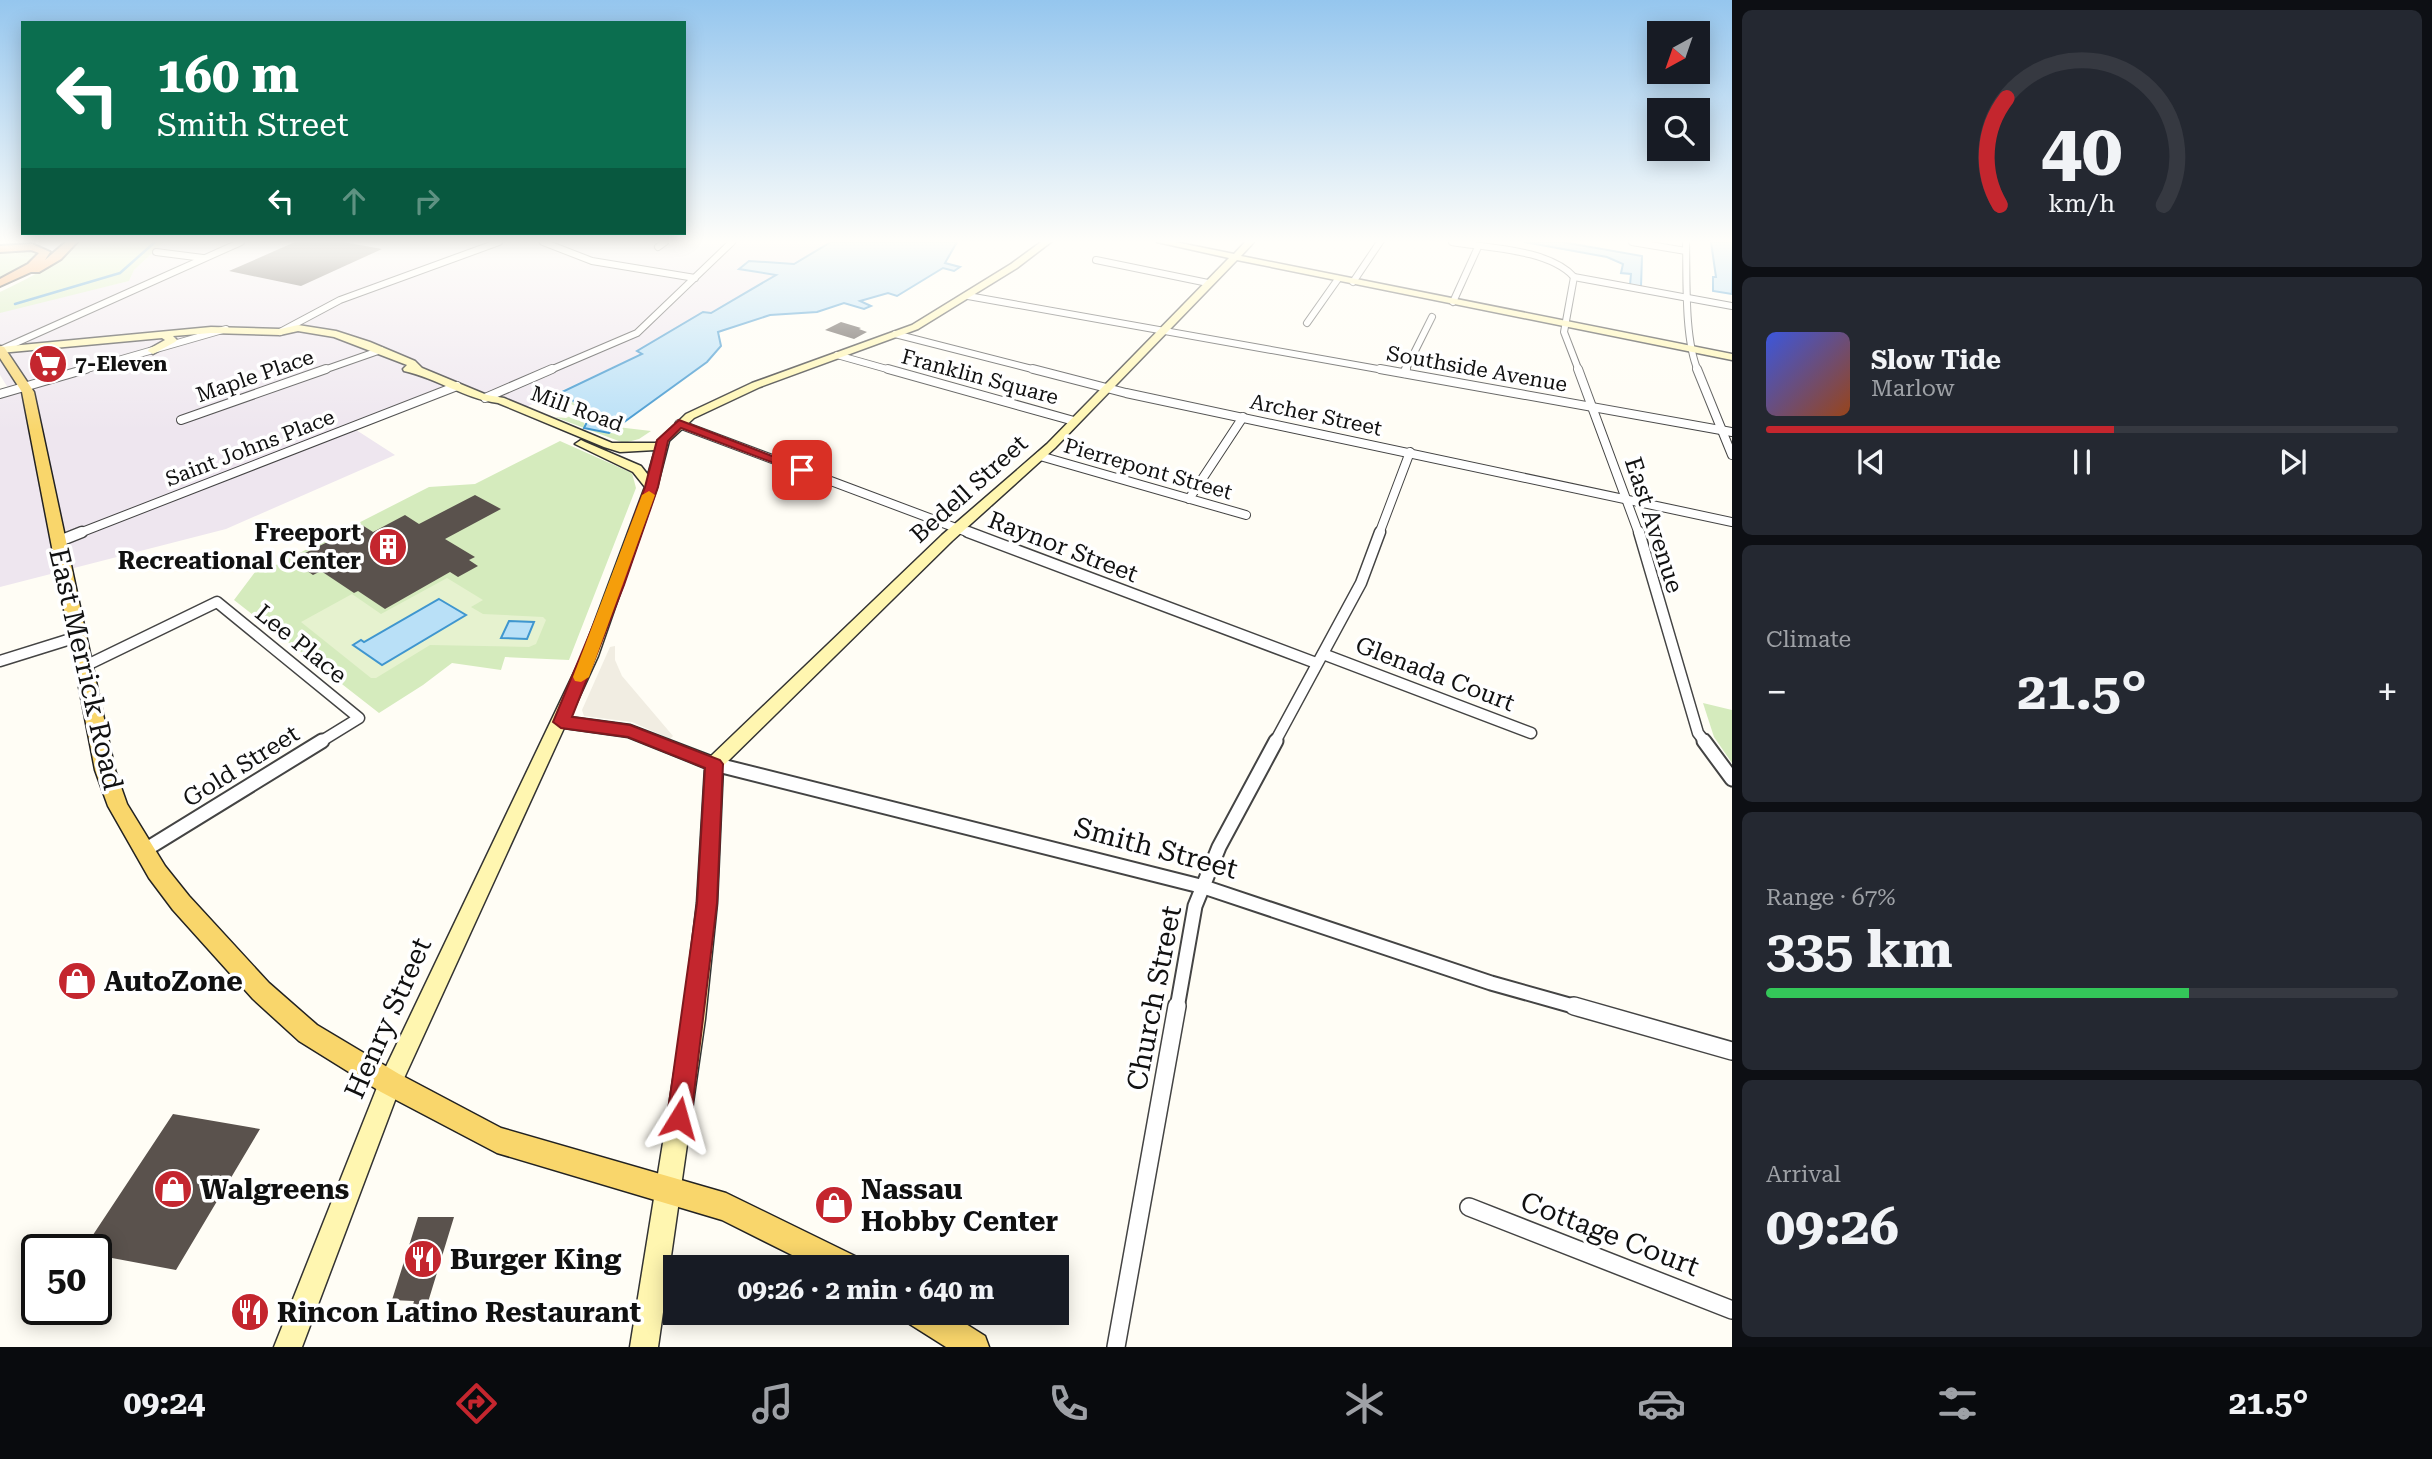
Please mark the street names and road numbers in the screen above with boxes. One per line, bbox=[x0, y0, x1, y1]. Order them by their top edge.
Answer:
street label: Southside Avenue bbox=[1385, 341, 1569, 397]
street label: Maple Place bbox=[193, 345, 317, 407]
street label: Franklin Square bbox=[899, 345, 1061, 409]
street label: Mill Road bbox=[528, 381, 627, 437]
street label: Archer Street bbox=[1248, 389, 1384, 441]
street label: Saint Johns Place bbox=[162, 405, 338, 491]
street label: Bedell Street bbox=[905, 429, 1033, 549]
street label: Pierrepont Street bbox=[1061, 433, 1235, 505]
street label: East Avenue bbox=[1619, 454, 1689, 596]
street label: Raynor Street bbox=[984, 506, 1142, 588]
street label: East Merrick Road bbox=[42, 545, 130, 793]
street label: Lee Place bbox=[250, 599, 352, 689]
street label: Glenada Court bbox=[1352, 631, 1519, 717]
street label: Gold Street bbox=[178, 719, 304, 813]
street label: Smith Street bbox=[1071, 810, 1241, 886]
street label: Church Street bbox=[1120, 903, 1188, 1093]
street label: Henry Street bbox=[338, 933, 438, 1103]
street label: Cottage Court bbox=[1516, 1185, 1704, 1283]

